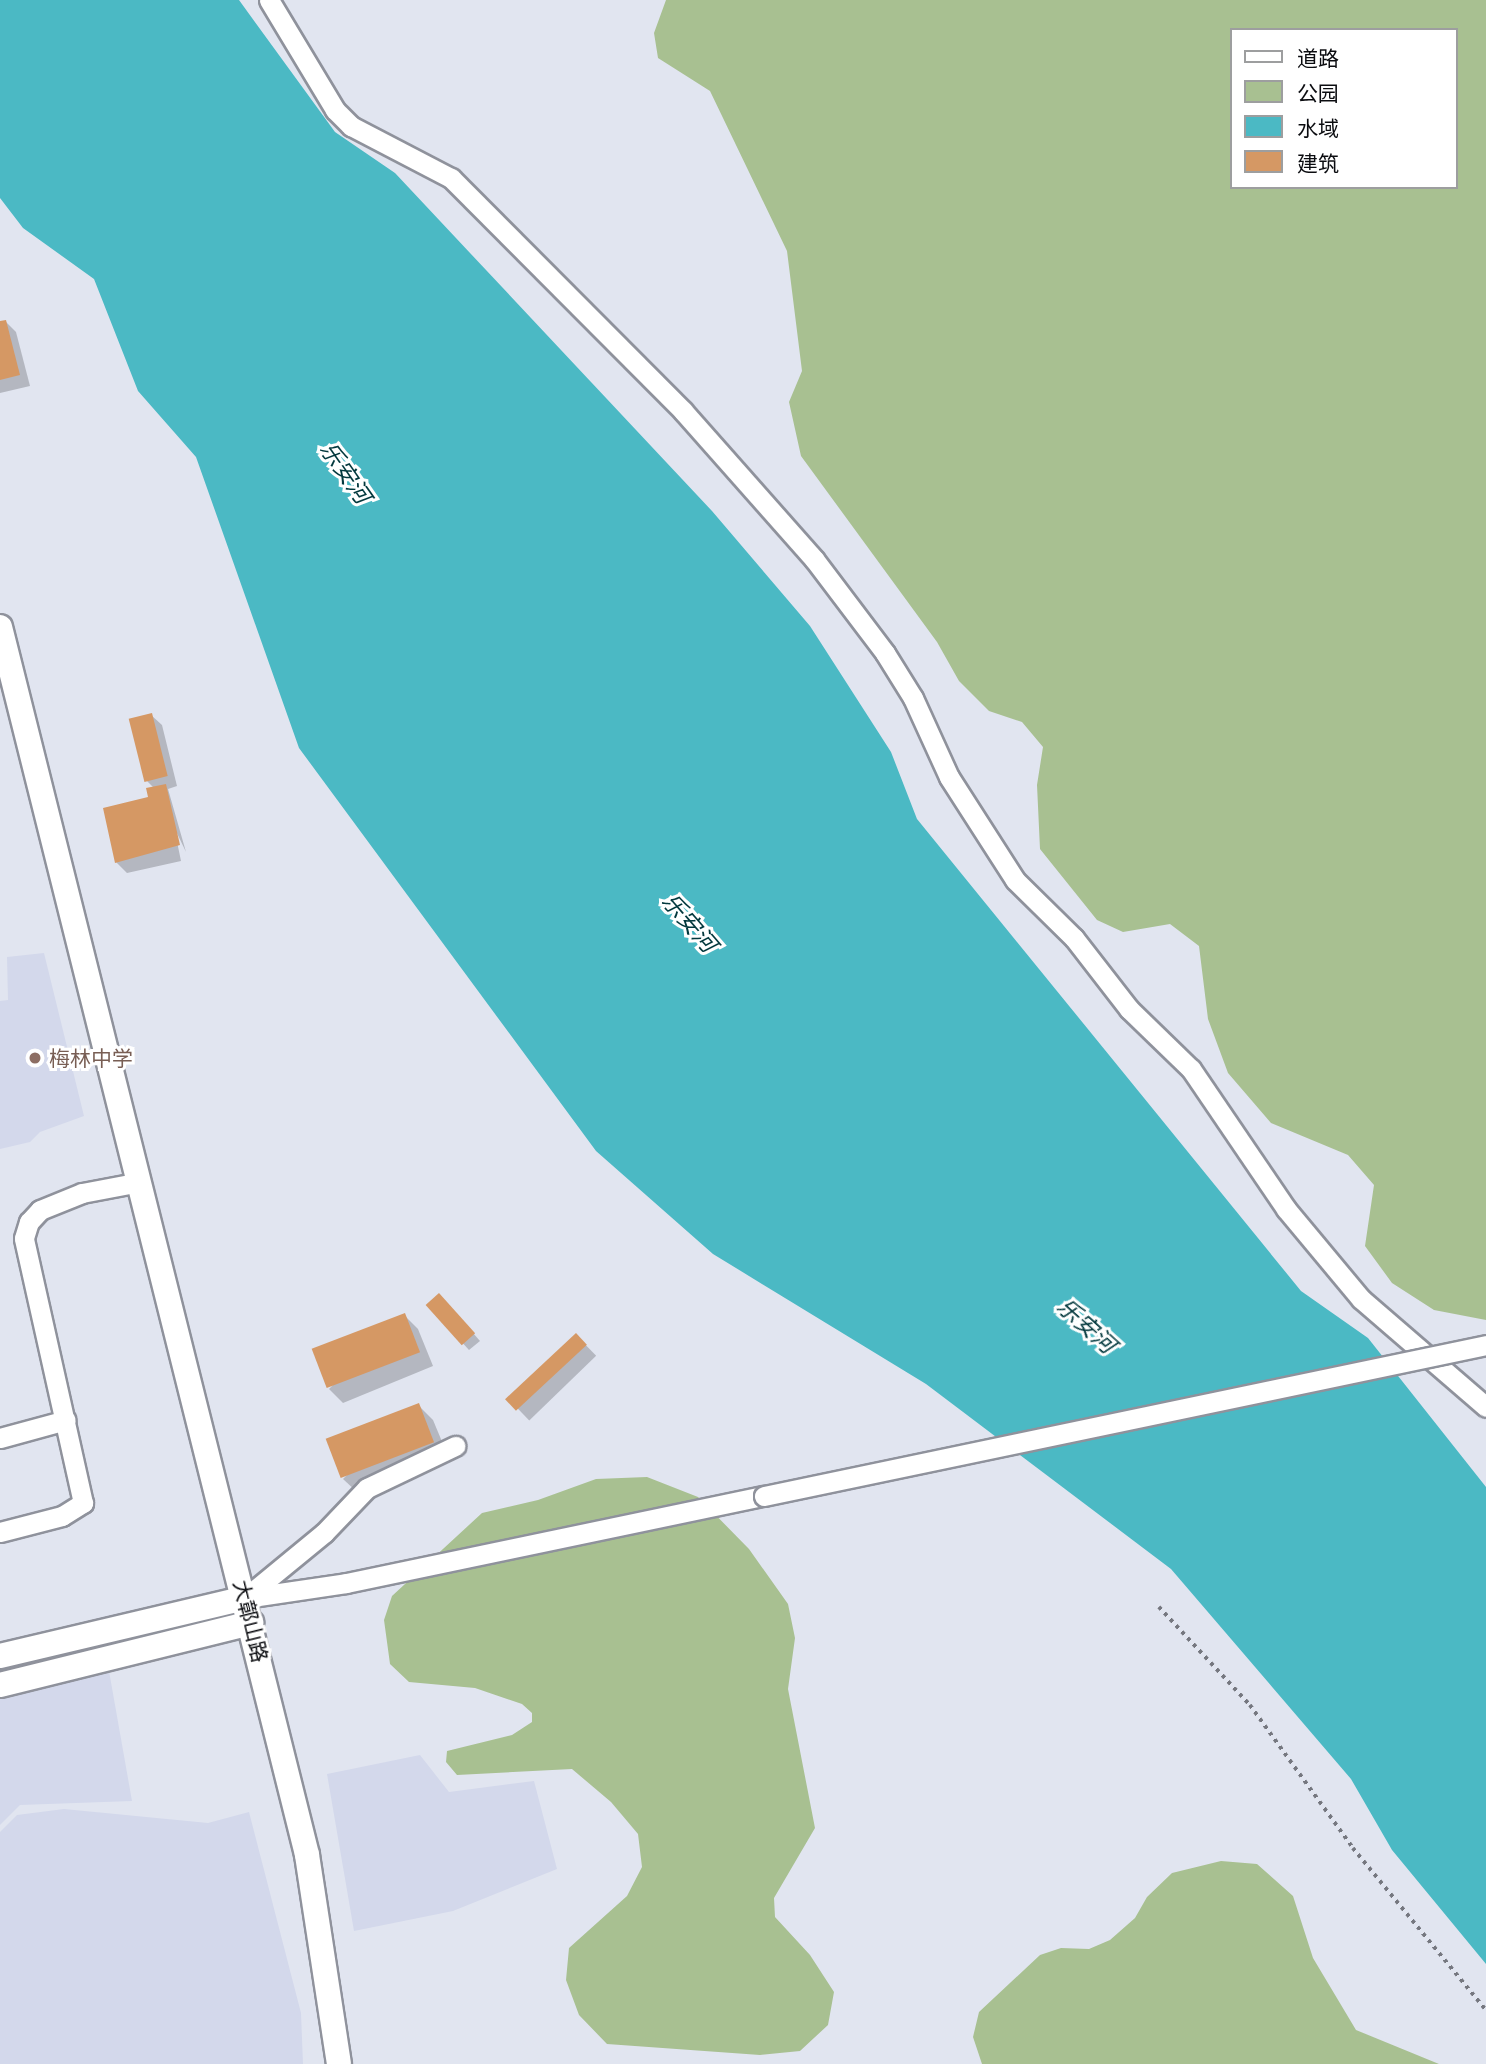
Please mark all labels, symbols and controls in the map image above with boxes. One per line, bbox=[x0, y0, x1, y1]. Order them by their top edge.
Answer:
legend bbox=[1230, 28, 1458, 189]
text: 道路 bbox=[1297, 44, 1339, 72]
text: 公园 bbox=[1297, 79, 1339, 107]
text: 水域 bbox=[1297, 114, 1339, 142]
text: 建筑 bbox=[1297, 149, 1339, 177]
water label: 乐安河 bbox=[315, 436, 377, 508]
water label: 乐安河 bbox=[657, 887, 723, 957]
place label: 梅林中学 bbox=[49, 1045, 133, 1071]
marker: 梅林中学 bbox=[27, 1050, 43, 1066]
water label: 乐安河 bbox=[1052, 1292, 1122, 1358]
street label: 大鄣山路 bbox=[229, 1577, 273, 1665]

